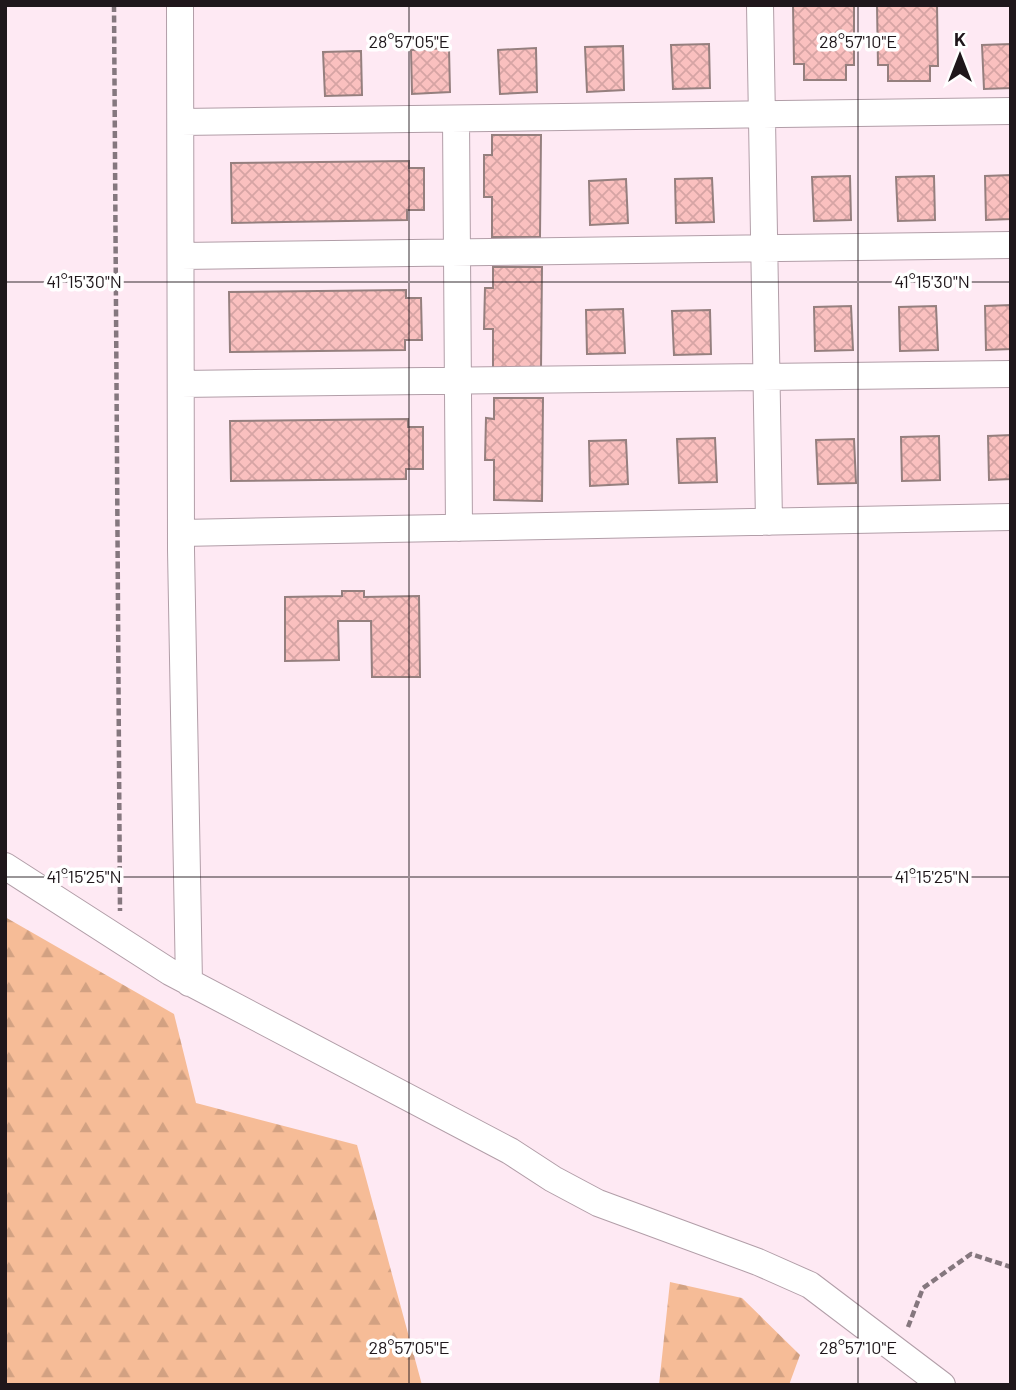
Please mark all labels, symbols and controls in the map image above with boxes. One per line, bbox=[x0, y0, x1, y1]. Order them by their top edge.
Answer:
north arrow bbox=[925, 21, 995, 91]
text: K bbox=[954, 27, 966, 50]
text: 28°57'05"E bbox=[368, 30, 450, 52]
text: 28°57'10"E bbox=[819, 30, 897, 52]
text: 41°15'30"N bbox=[46, 270, 122, 292]
text: 41°15'30"N bbox=[894, 270, 970, 292]
text: 41°15'25"N bbox=[46, 865, 122, 887]
text: 41°15'25"N bbox=[894, 865, 970, 887]
text: 28°57'05"E bbox=[368, 1336, 450, 1358]
text: 28°57'10"E bbox=[819, 1336, 897, 1358]

